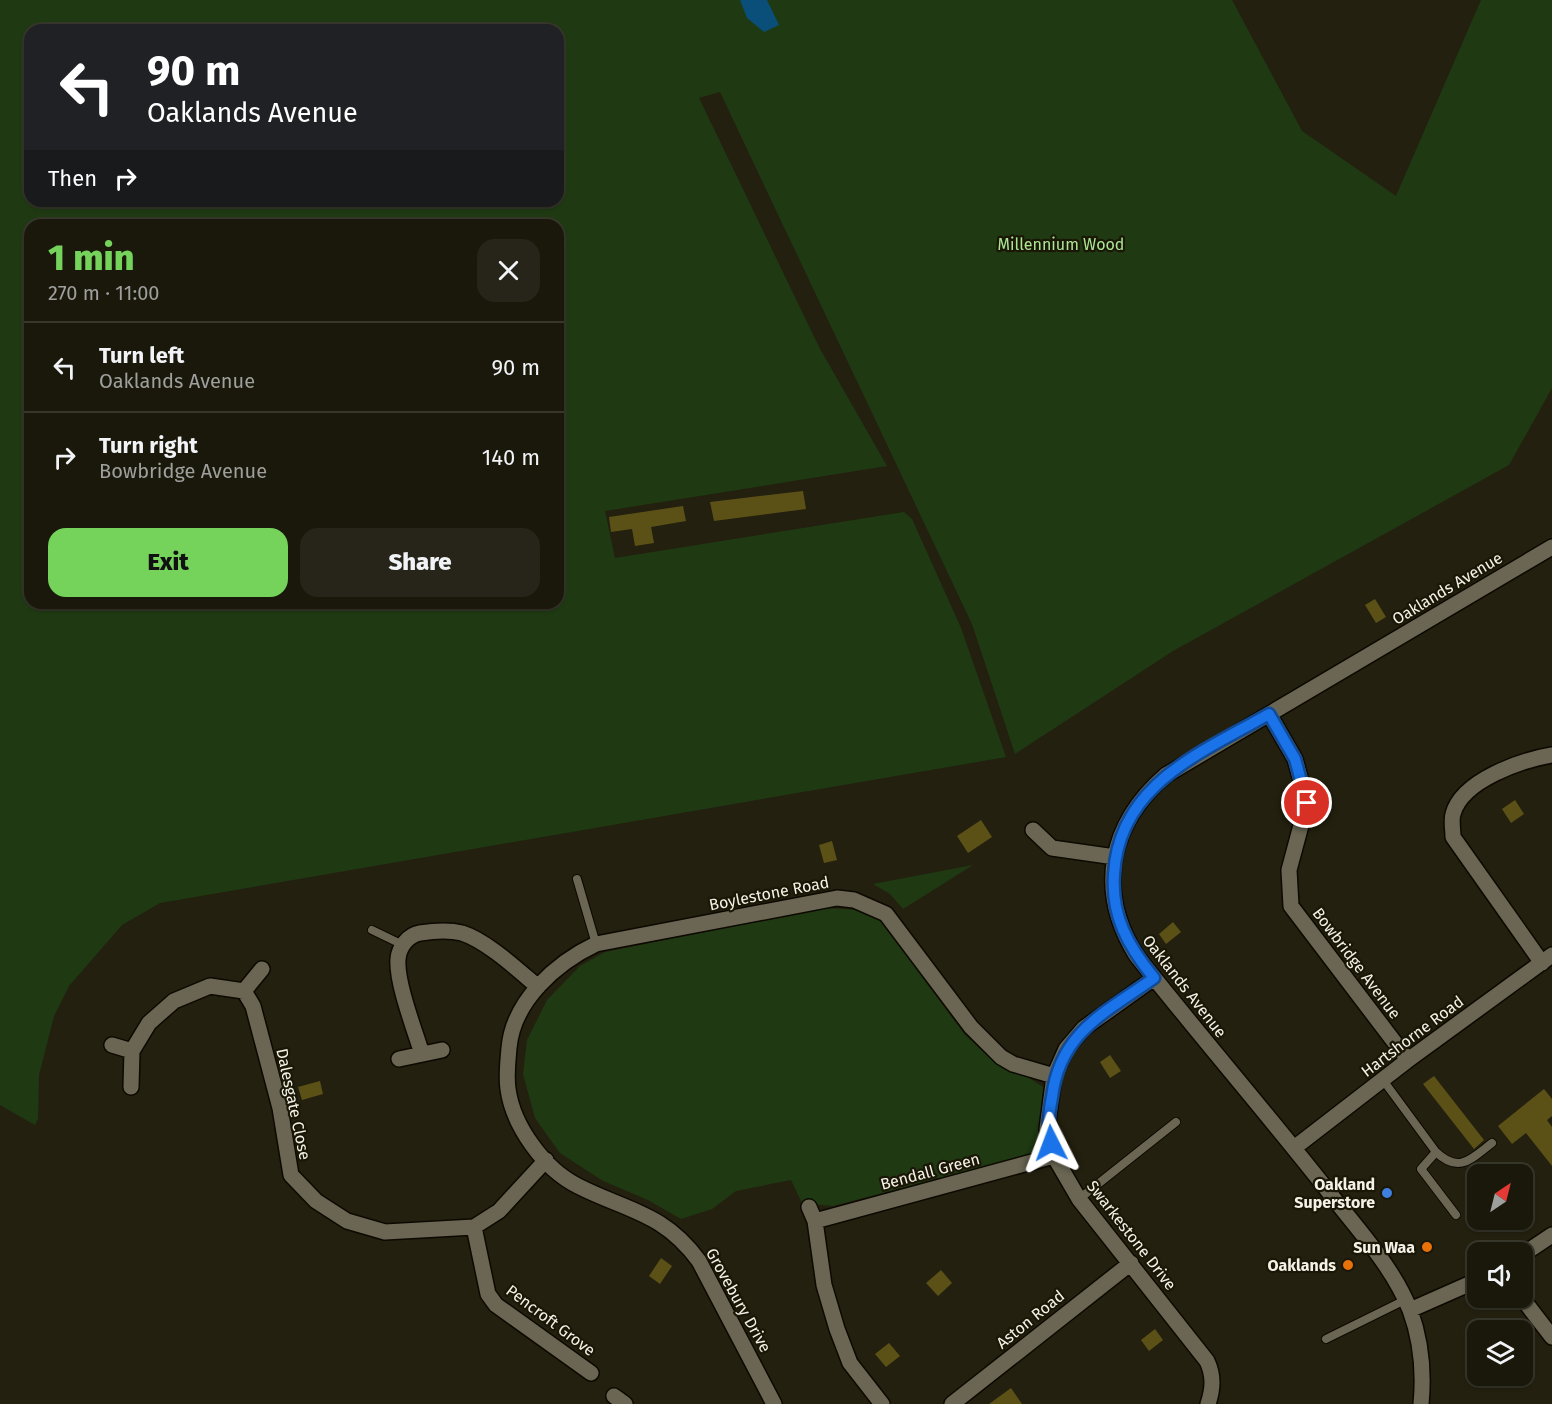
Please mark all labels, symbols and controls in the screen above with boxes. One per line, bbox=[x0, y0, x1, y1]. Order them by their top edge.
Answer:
text: 90 m bbox=[147, 46, 241, 96]
icon: left bbox=[48, 48, 126, 126]
text: Oaklands Avenue bbox=[147, 97, 358, 129]
icon: right bbox=[109, 162, 142, 195]
text: Then bbox=[48, 165, 97, 192]
park label: Millennium Wood bbox=[998, 235, 1124, 254]
text: 1 min bbox=[48, 236, 134, 280]
button: close bbox=[477, 239, 540, 302]
text: 270 m · 11:00 bbox=[48, 281, 160, 305]
text: Turn left bbox=[99, 342, 184, 369]
icon: left bbox=[48, 351, 81, 384]
text: 90 m bbox=[491, 354, 540, 381]
text: Oaklands Avenue bbox=[99, 369, 255, 393]
text: Turn right bbox=[99, 432, 198, 459]
icon: right bbox=[48, 441, 81, 474]
text: 140 m bbox=[482, 444, 540, 471]
text: Bowbridge Avenue bbox=[99, 459, 267, 483]
button: Exit bbox=[48, 528, 288, 597]
button: Share bbox=[300, 528, 540, 597]
street label: Oaklands Avenue bbox=[1389, 548, 1506, 629]
pin bbox=[1281, 777, 1332, 828]
icon: arrive bbox=[1290, 786, 1323, 819]
street label: Boylestone Road bbox=[708, 873, 831, 914]
street label: Bowbridge Avenue bbox=[1309, 904, 1405, 1023]
street label: Oaklands Avenue bbox=[1139, 931, 1231, 1041]
street label: Hartshorne Road bbox=[1357, 992, 1467, 1081]
street label: Dalesgate Close bbox=[272, 1047, 315, 1162]
position arrow bbox=[1019, 1111, 1083, 1175]
street label: Bendall Green bbox=[878, 1149, 982, 1194]
north arrow bbox=[1467, 1164, 1533, 1230]
map controls bbox=[1467, 1164, 1533, 1386]
place label: Oakland Superstore bbox=[1294, 1175, 1375, 1212]
street label: Swarkestone Drive bbox=[1083, 1177, 1180, 1294]
marker: Oakland Superstore bbox=[1380, 1186, 1394, 1200]
place label: Sun Waa bbox=[1353, 1238, 1415, 1257]
marker: Sun Waa bbox=[1420, 1240, 1434, 1254]
button: sound bbox=[1467, 1242, 1533, 1308]
street label: Grovebury Drive bbox=[702, 1245, 775, 1356]
place label: Oaklands bbox=[1268, 1256, 1336, 1275]
marker: Oaklands bbox=[1341, 1258, 1355, 1272]
street label: Pencroft Grove bbox=[502, 1281, 599, 1360]
street label: Aston Road bbox=[992, 1286, 1068, 1353]
button: layers bbox=[1467, 1320, 1533, 1386]

